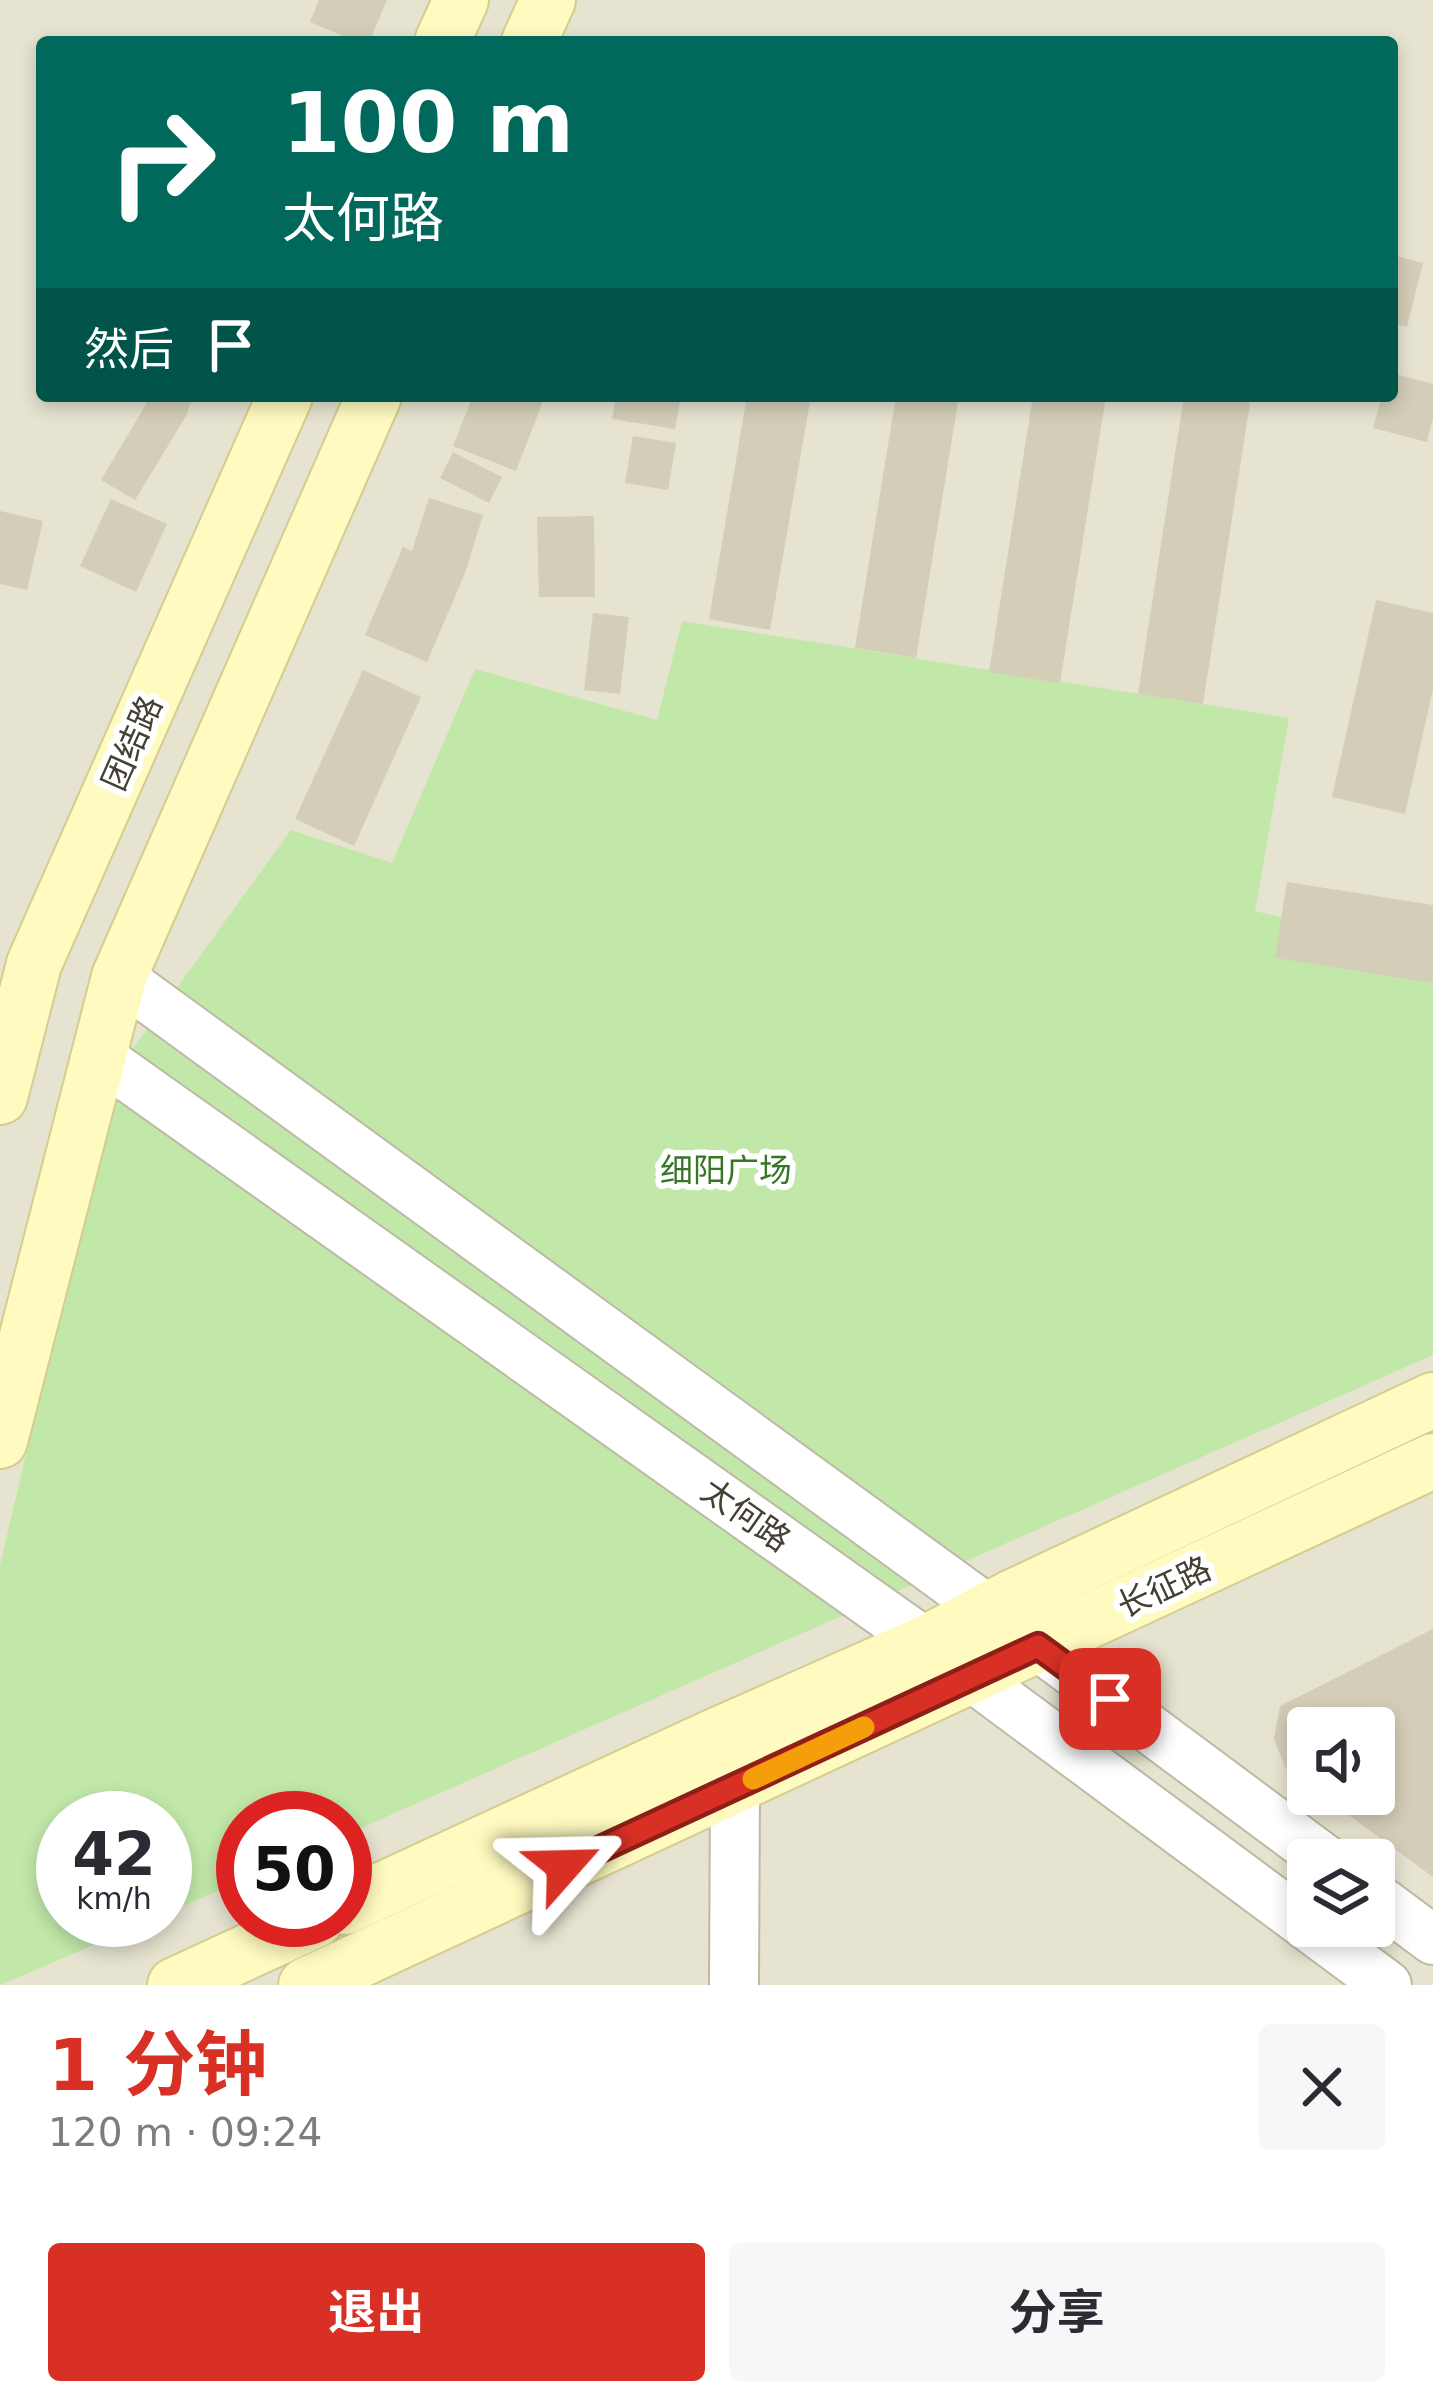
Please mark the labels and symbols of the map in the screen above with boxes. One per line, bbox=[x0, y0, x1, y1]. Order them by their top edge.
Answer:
street label: 团结路 bbox=[94, 690, 170, 796]
park label: 细阳广场 bbox=[660, 1151, 792, 1190]
street label: 太何路 bbox=[694, 1471, 798, 1559]
street label: 长征路 bbox=[1111, 1548, 1217, 1626]
pin bbox=[1059, 1648, 1161, 1750]
speed limit sign: 50 bbox=[216, 1791, 372, 1947]
position arrow bbox=[501, 1803, 627, 1929]

